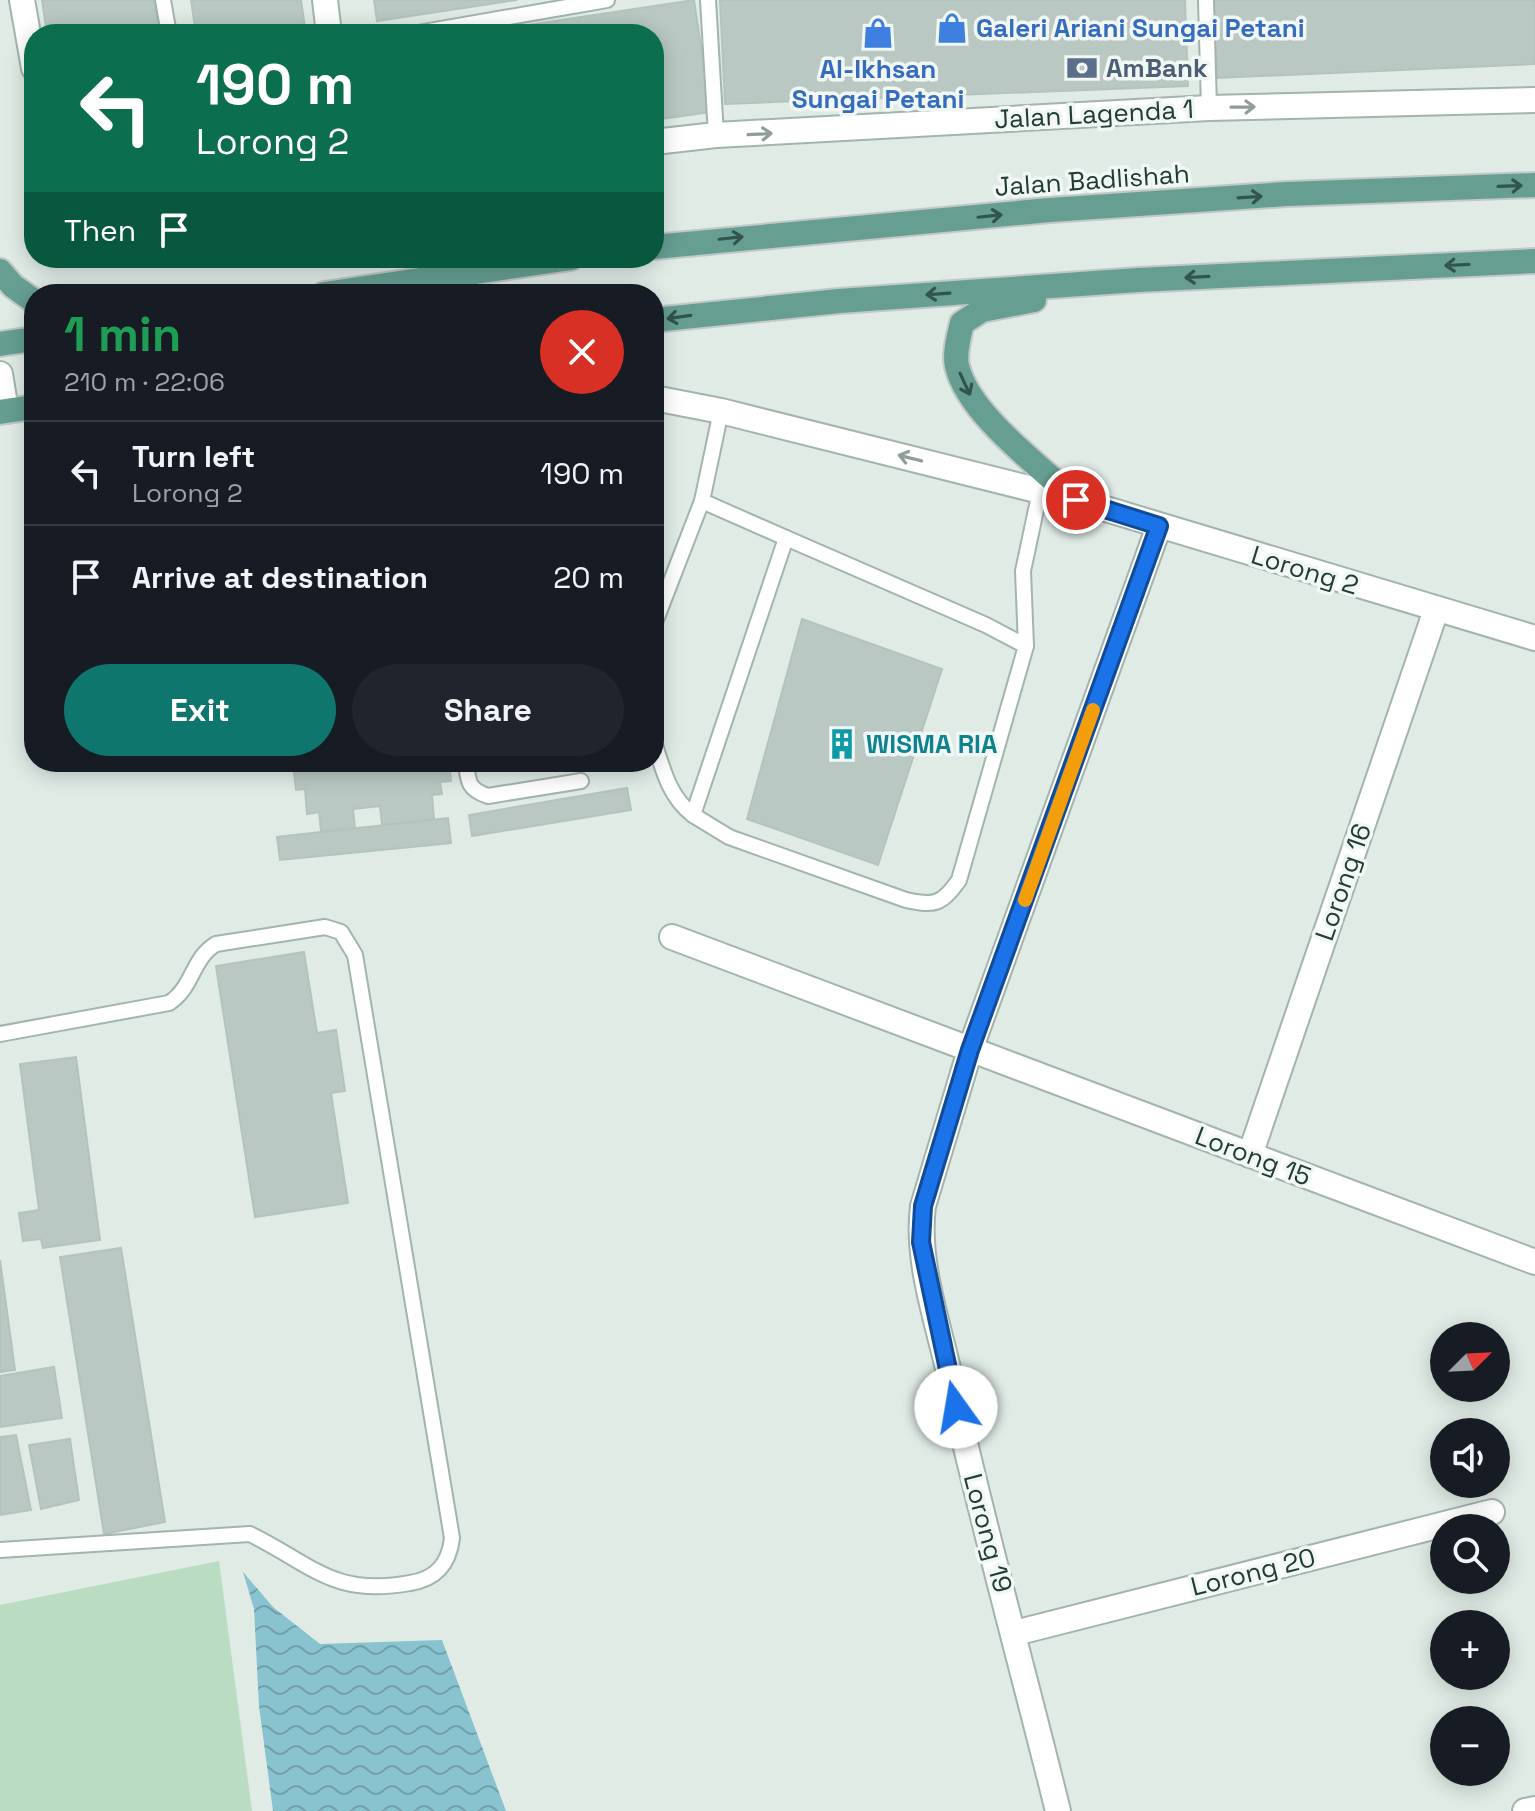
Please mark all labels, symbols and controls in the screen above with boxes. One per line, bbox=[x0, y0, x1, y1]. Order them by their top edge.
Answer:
shop icon: Galeri Ariani Sungai Petani bbox=[935, 11, 969, 45]
place label: Galeri Ariani Sungai Petani bbox=[976, 11, 1305, 45]
shop icon: Al-Ikhsan Sungai Petani bbox=[861, 16, 895, 50]
text: 190 m bbox=[196, 49, 354, 120]
bank icon: AmBank bbox=[1065, 51, 1099, 85]
place label: AmBank bbox=[1106, 51, 1208, 85]
place label: Al-Ikhsan Sungai Petani bbox=[792, 52, 964, 116]
icon: left bbox=[64, 56, 168, 160]
street label: Jalan Lagenda 1 bbox=[993, 92, 1195, 136]
one-way arrow bbox=[1229, 99, 1256, 114]
text: Lorong 2 bbox=[196, 119, 349, 165]
one-way arrow bbox=[746, 126, 773, 141]
street label: Jalan Badlishah bbox=[993, 156, 1191, 204]
one-way arrow bbox=[1496, 179, 1523, 194]
one-way arrow bbox=[1236, 189, 1263, 204]
icon: arrive bbox=[152, 208, 196, 252]
one-way arrow bbox=[977, 208, 1003, 223]
text: Then bbox=[64, 211, 136, 250]
one-way arrow bbox=[718, 230, 744, 245]
one-way arrow bbox=[1444, 257, 1471, 272]
one-way arrow bbox=[1184, 270, 1211, 285]
one-way arrow bbox=[925, 287, 952, 302]
text: 1 min bbox=[64, 304, 181, 365]
button: close bbox=[540, 310, 624, 394]
one-way arrow bbox=[667, 310, 692, 325]
text: 210 m · 22:06 bbox=[64, 365, 225, 399]
one-way arrow bbox=[958, 371, 973, 395]
text: Turn left bbox=[132, 437, 255, 476]
one-way arrow bbox=[898, 450, 923, 465]
icon: left bbox=[64, 451, 108, 495]
text: 190 m bbox=[540, 454, 624, 493]
pin bbox=[1042, 466, 1110, 534]
text: Lorong 2 bbox=[132, 476, 243, 510]
icon: arrive bbox=[1054, 478, 1098, 522]
street label: Lorong 2 bbox=[1247, 538, 1363, 602]
icon: arrive bbox=[64, 555, 108, 599]
text: Arrive at destination bbox=[132, 558, 428, 597]
text: 20 m bbox=[553, 558, 624, 597]
button: Exit bbox=[64, 664, 336, 756]
button: Share bbox=[352, 664, 624, 756]
building icon: WISMA RIA bbox=[825, 727, 859, 761]
place label: WISMA RIA bbox=[866, 727, 998, 761]
street label: Lorong 16 bbox=[1307, 819, 1379, 945]
street label: Lorong 15 bbox=[1190, 1118, 1316, 1194]
north arrow bbox=[1430, 1322, 1510, 1402]
map controls bbox=[1430, 1322, 1510, 1786]
position arrow bbox=[914, 1365, 998, 1449]
button: sound bbox=[1430, 1418, 1510, 1498]
street label: Lorong 19 bbox=[956, 1470, 1020, 1596]
button: search bbox=[1430, 1514, 1510, 1594]
street label: Lorong 20 bbox=[1187, 1540, 1319, 1604]
button: + bbox=[1430, 1610, 1510, 1690]
button: − bbox=[1430, 1706, 1510, 1786]

